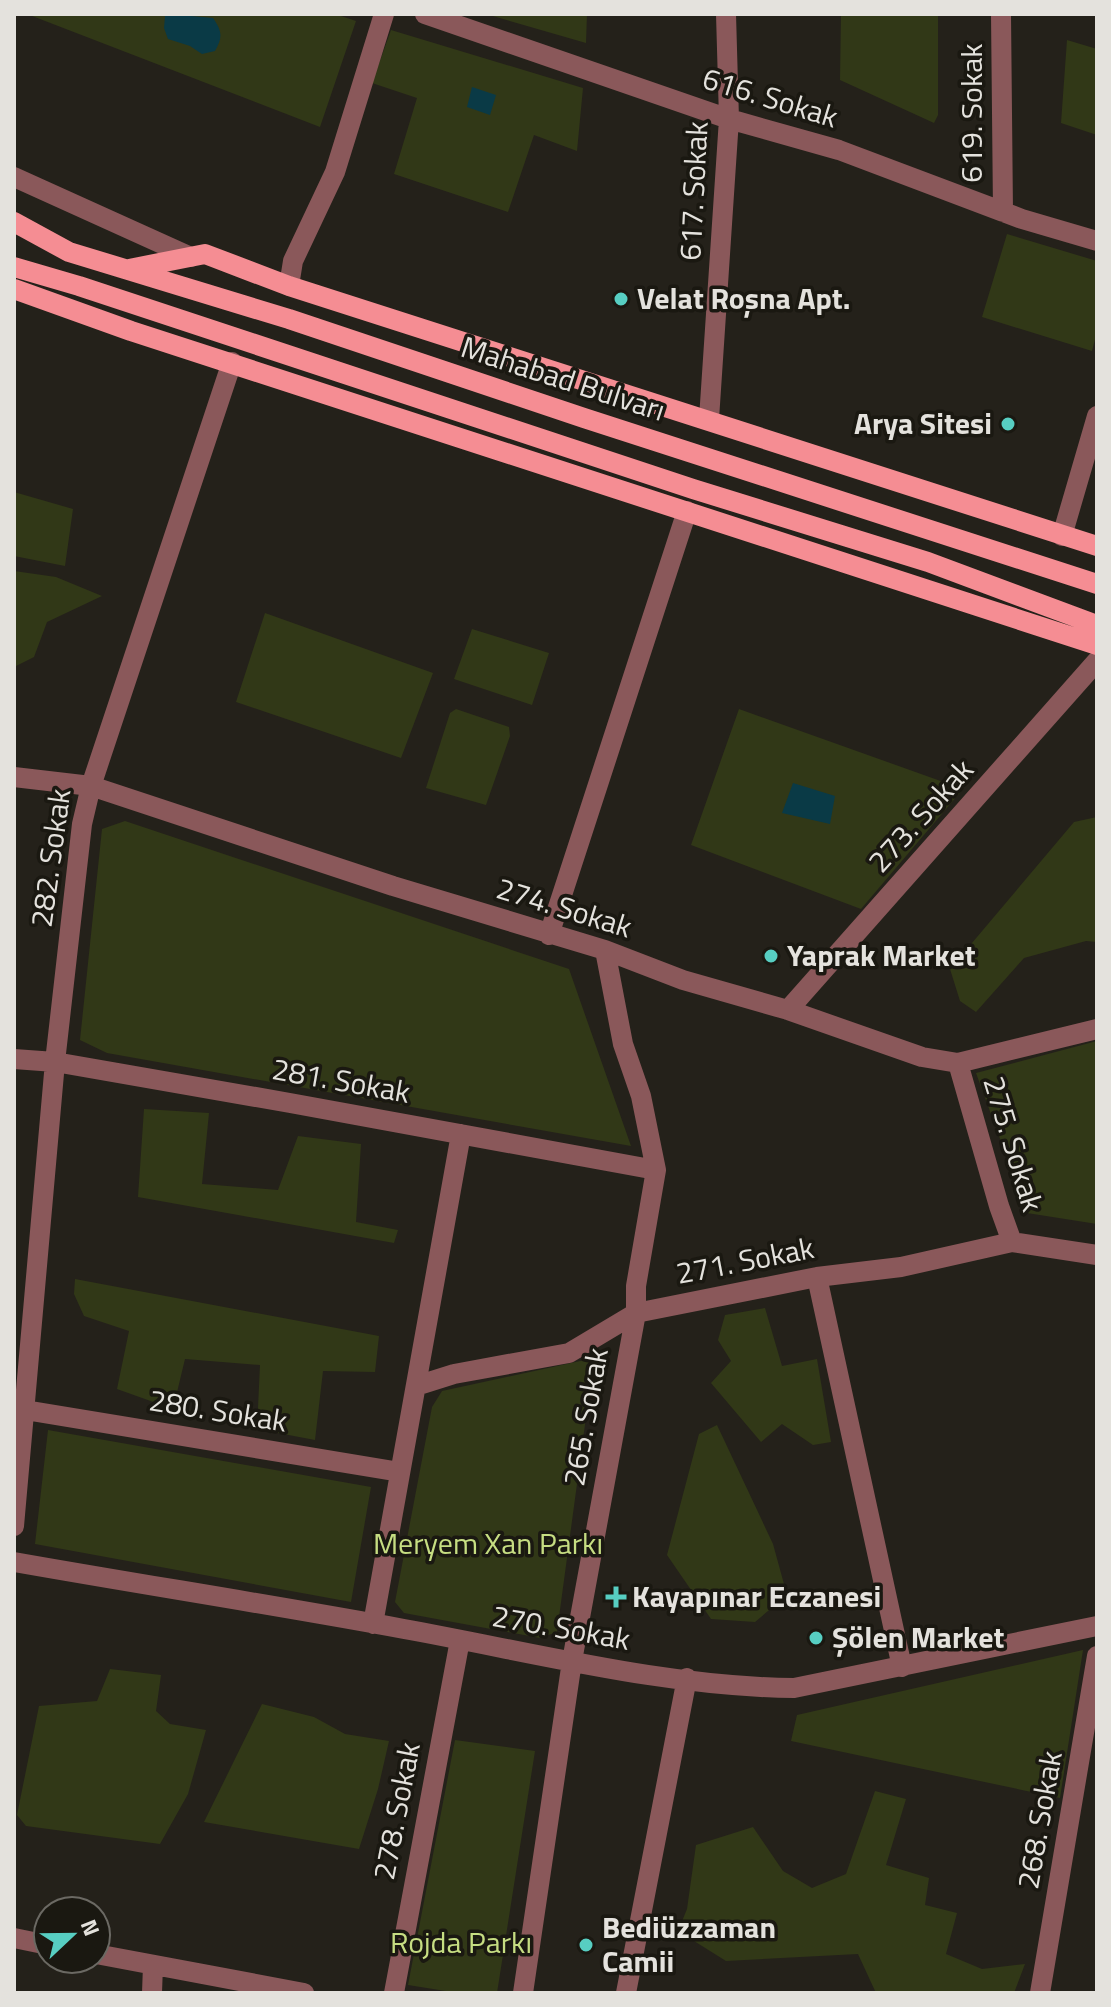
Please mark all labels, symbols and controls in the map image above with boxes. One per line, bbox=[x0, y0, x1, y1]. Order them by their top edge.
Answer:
street label: 619. Sokak bbox=[948, 43, 994, 183]
street label: 616. Sokak bbox=[697, 55, 844, 139]
street label: 617. Sokak bbox=[666, 120, 720, 262]
place label: Velat Roşna Apt. bbox=[637, 275, 850, 321]
marker: Velat Roşna Apt. bbox=[612, 290, 630, 308]
street label: Mahabad Bulvarı bbox=[455, 323, 671, 433]
place label: Arya Sitesi bbox=[854, 400, 992, 446]
marker: Arya Sitesi bbox=[999, 415, 1017, 433]
street label: 273. Sokak bbox=[857, 748, 984, 882]
street label: 282. Sokak bbox=[18, 786, 82, 930]
street label: 274. Sokak bbox=[491, 865, 638, 949]
place label: Yaprak Market bbox=[787, 932, 976, 978]
marker: Yaprak Market bbox=[762, 947, 780, 965]
street label: 281. Sokak bbox=[269, 1045, 414, 1115]
street label: 275. Sokak bbox=[972, 1070, 1056, 1217]
street label: 271. Sokak bbox=[672, 1224, 818, 1296]
street label: 265. Sokak bbox=[550, 1344, 620, 1489]
street label: 280. Sokak bbox=[146, 1376, 291, 1444]
park label: Meryem Xan Parkı bbox=[373, 1520, 603, 1566]
place label: Kayapınar Eczanesi bbox=[632, 1573, 881, 1619]
marker: Kayapınar Eczanesi bbox=[607, 1588, 625, 1606]
street label: 270. Sokak bbox=[489, 1592, 634, 1662]
place label: Şölen Market bbox=[832, 1614, 1005, 1660]
marker: Şölen Market bbox=[807, 1629, 825, 1647]
street label: 278. Sokak bbox=[360, 1738, 432, 1884]
street label: 268. Sokak bbox=[1004, 1747, 1074, 1892]
north arrow bbox=[32, 1895, 112, 1975]
place label: Bediüzzaman Camii bbox=[602, 1904, 776, 1984]
text: N bbox=[72, 1914, 109, 1941]
park label: Rojda Parkı bbox=[390, 1919, 532, 1965]
marker: Bediüzzaman Camii bbox=[577, 1936, 595, 1954]

